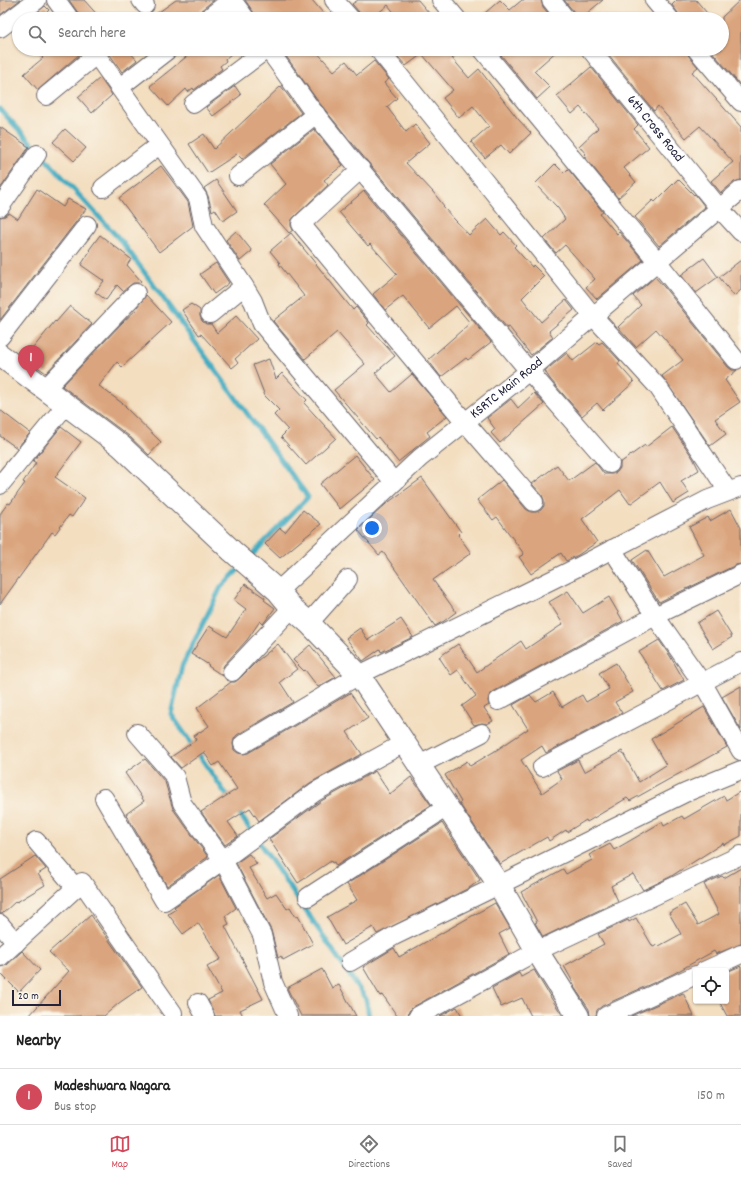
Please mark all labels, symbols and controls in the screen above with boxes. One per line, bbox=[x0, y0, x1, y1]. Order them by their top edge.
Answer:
search box bbox=[12, 12, 729, 56]
icon: search bbox=[26, 23, 48, 45]
text: Search here bbox=[58, 23, 126, 45]
street label: 6th Cross Road bbox=[622, 91, 688, 167]
pin: 1 bbox=[18, 345, 44, 378]
street label: KSRTC Main Road bbox=[466, 353, 548, 424]
your location bbox=[362, 518, 382, 538]
map controls bbox=[693, 968, 729, 1004]
button: locate bbox=[693, 968, 729, 1004]
scale bar bbox=[12, 988, 61, 1007]
text: 20 m bbox=[18, 989, 39, 1005]
text: Nearby bbox=[16, 1030, 60, 1054]
text: Madeshwara Nagara bbox=[54, 1076, 170, 1098]
text: 1 bbox=[28, 1087, 30, 1106]
text: 150 m bbox=[697, 1087, 725, 1106]
text: Bus stop bbox=[54, 1098, 96, 1117]
tab: Map bbox=[109, 1133, 131, 1173]
tab: Directions bbox=[348, 1133, 390, 1173]
tab: Saved bbox=[608, 1133, 632, 1173]

